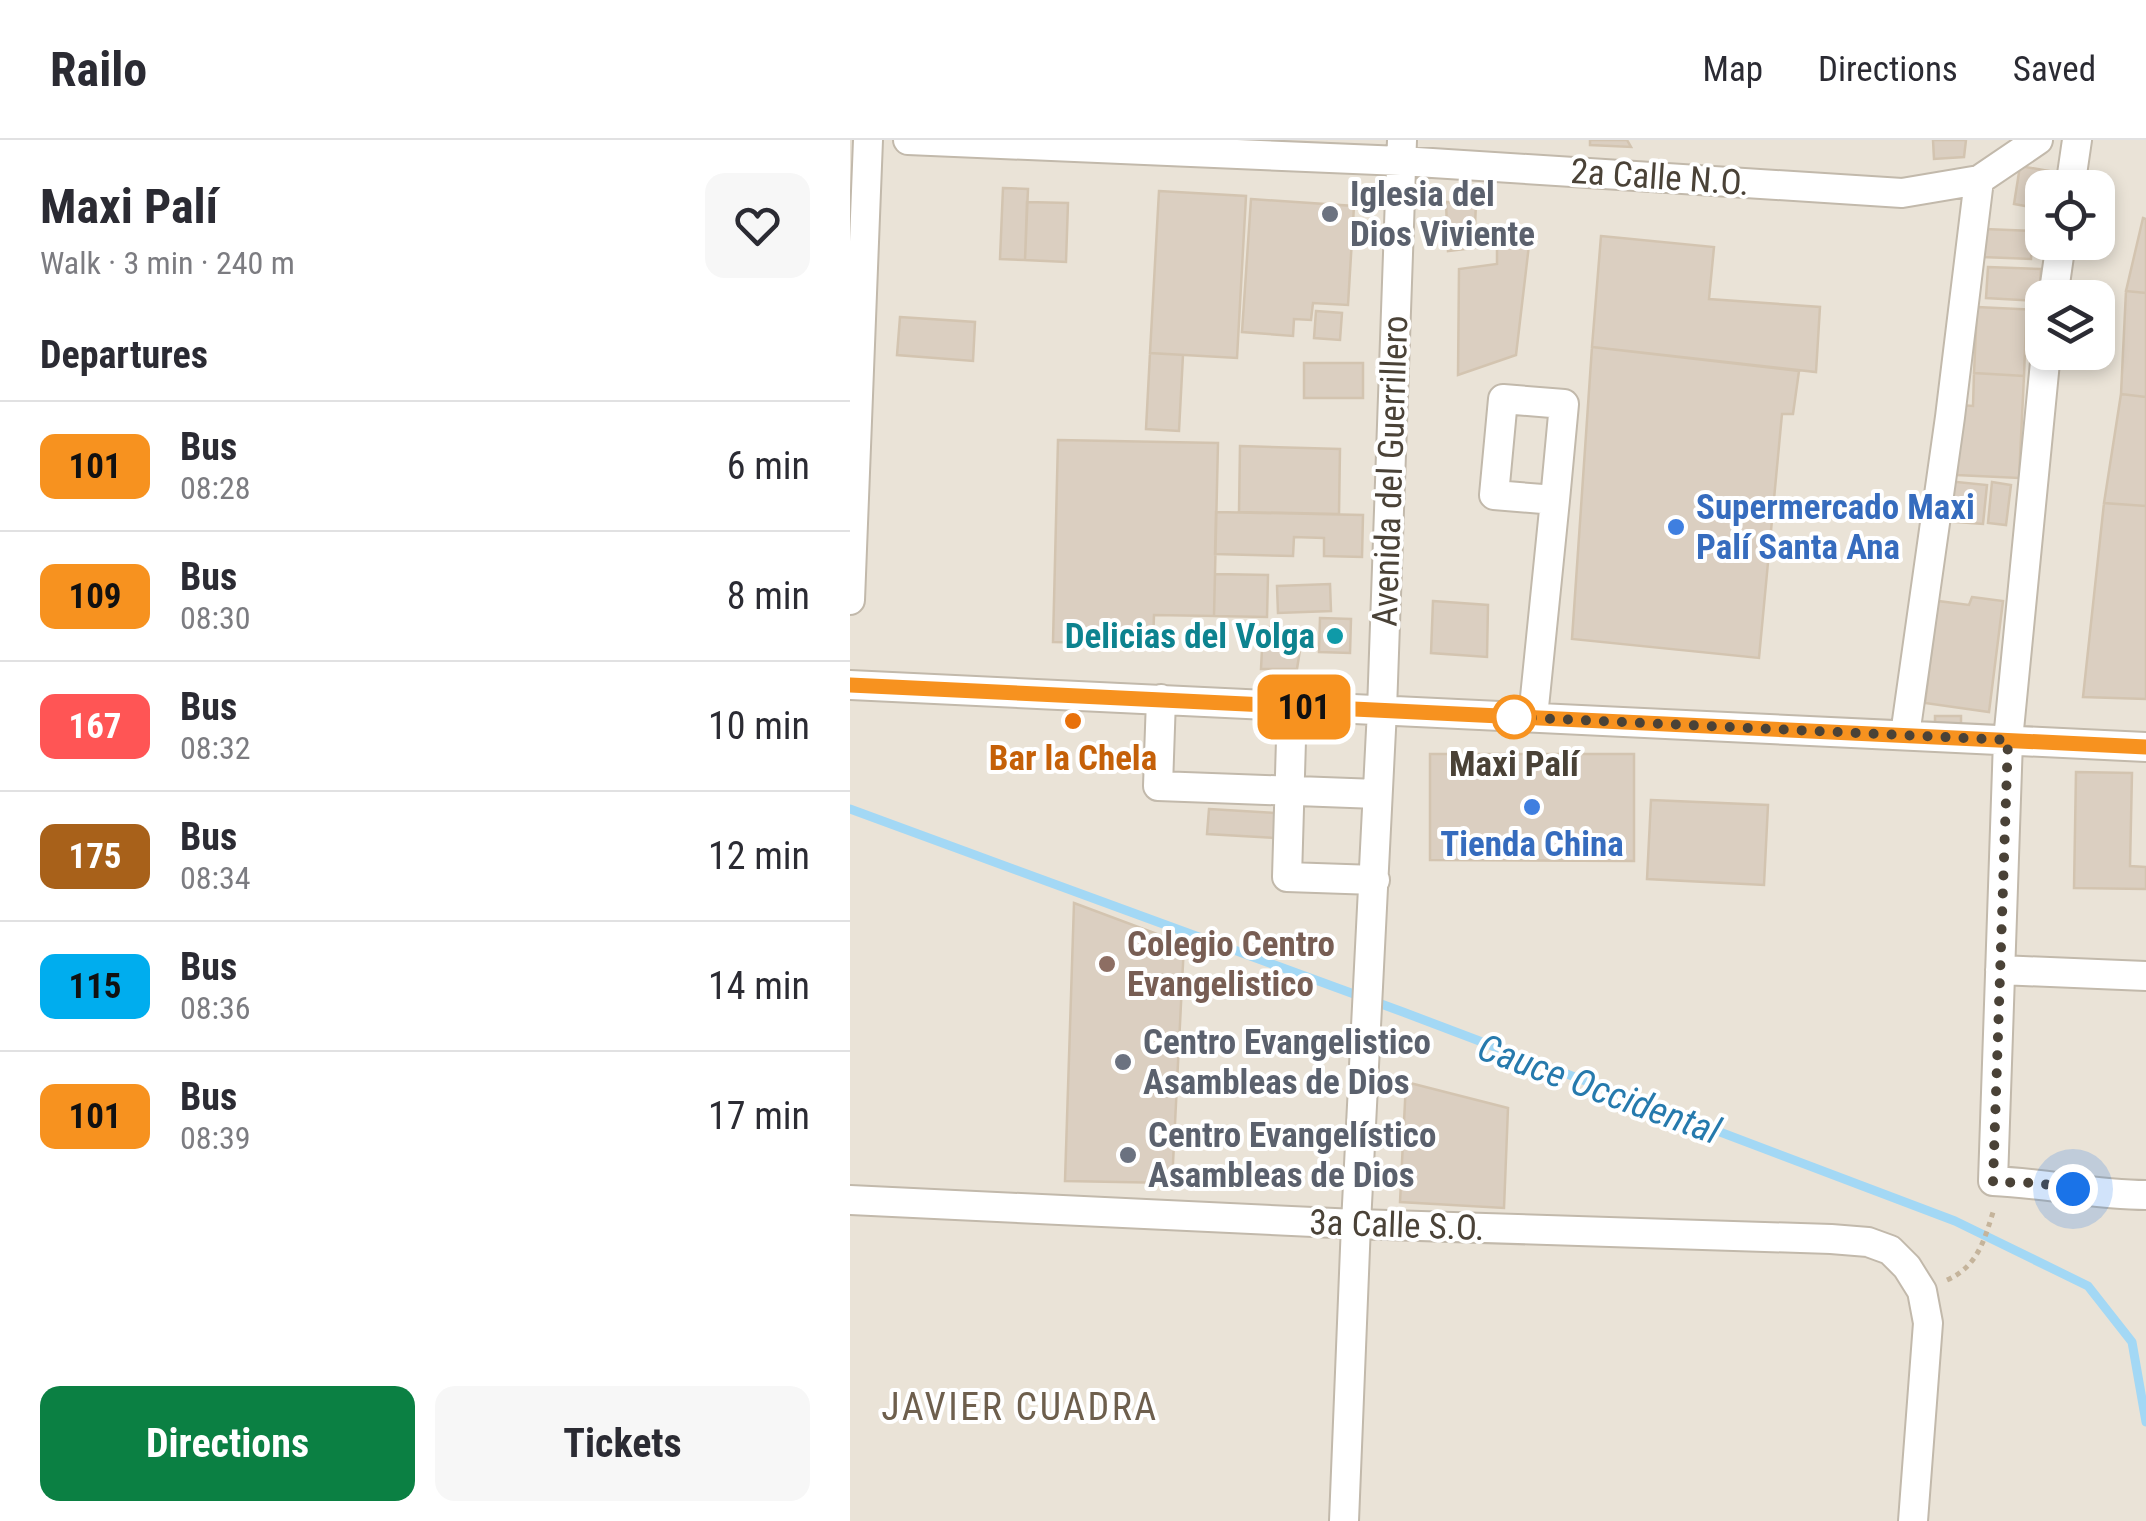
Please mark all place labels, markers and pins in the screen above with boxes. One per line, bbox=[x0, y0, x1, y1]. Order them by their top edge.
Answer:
place label: Iglesia del Dios Viviente bbox=[1350, 174, 1535, 255]
marker: Iglesia del Dios Viviente bbox=[1319, 203, 1341, 225]
place label: Supermercado Maxi Palí Santa Ana bbox=[1696, 487, 1975, 568]
marker: Supermercado Maxi Palí Santa Ana bbox=[1665, 516, 1687, 538]
place label: Delicias del Volga bbox=[1065, 616, 1315, 657]
marker: Delicias del Volga bbox=[1324, 625, 1346, 647]
marker: Maxi Palí bbox=[1493, 696, 1535, 738]
marker: Bar la Chela bbox=[1062, 710, 1084, 732]
place label: Bar la Chela bbox=[989, 738, 1157, 779]
place label: Maxi Palí bbox=[1449, 744, 1581, 785]
marker: Tienda China bbox=[1521, 796, 1543, 818]
place label: Tienda China bbox=[1440, 824, 1624, 865]
place label: Colegio Centro Evangelistico bbox=[1127, 924, 1335, 1005]
marker: Colegio Centro Evangelistico bbox=[1096, 953, 1118, 975]
place label: Centro Evangelistico Asambleas de Dios bbox=[1143, 1022, 1431, 1103]
marker: Centro Evangelistico Asambleas de Dios bbox=[1112, 1051, 1134, 1073]
place label: Centro Evangelístico Asambleas de Dios bbox=[1148, 1115, 1436, 1196]
marker: Centro Evangelístico Asambleas de Dios bbox=[1117, 1144, 1139, 1166]

